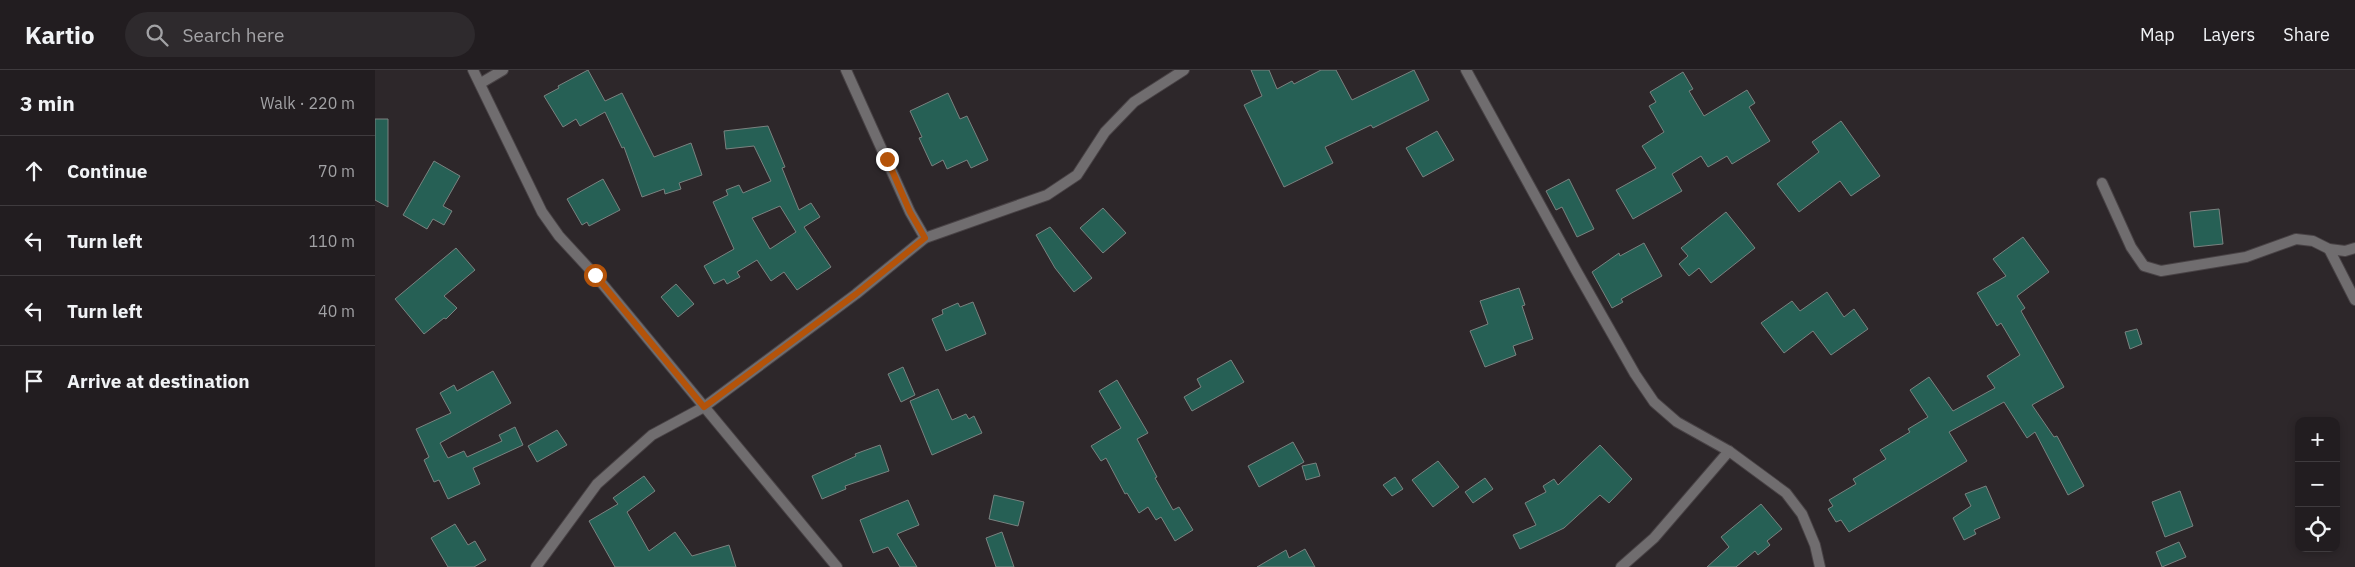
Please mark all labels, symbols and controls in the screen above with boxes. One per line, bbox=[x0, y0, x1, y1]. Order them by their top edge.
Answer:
search box bbox=[125, 12, 475, 57]
text: Kartio bbox=[25, 19, 95, 51]
icon: search bbox=[143, 21, 171, 49]
text: Search here bbox=[183, 23, 284, 47]
text: Map bbox=[2140, 23, 2175, 46]
text: Layers bbox=[2203, 23, 2255, 46]
text: Share bbox=[2283, 23, 2330, 46]
text: 3 min bbox=[20, 89, 75, 117]
text: Walk · 220 m bbox=[260, 93, 355, 113]
route end bbox=[876, 148, 899, 171]
icon: ahead bbox=[20, 157, 48, 185]
text: Continue bbox=[67, 159, 147, 183]
text: 70 m bbox=[318, 161, 355, 181]
icon: left bbox=[20, 227, 48, 255]
text: Turn left bbox=[67, 229, 143, 253]
text: 110 m bbox=[308, 231, 355, 251]
route start bbox=[584, 264, 607, 287]
icon: left bbox=[20, 297, 48, 325]
text: Turn left bbox=[67, 299, 143, 323]
text: 40 m bbox=[318, 301, 355, 321]
icon: arrive bbox=[20, 367, 48, 395]
text: Arrive at destination bbox=[67, 369, 250, 393]
map controls bbox=[2295, 417, 2340, 552]
button: + bbox=[2295, 417, 2340, 462]
button: − bbox=[2295, 462, 2340, 507]
button: locate bbox=[2295, 507, 2340, 552]

